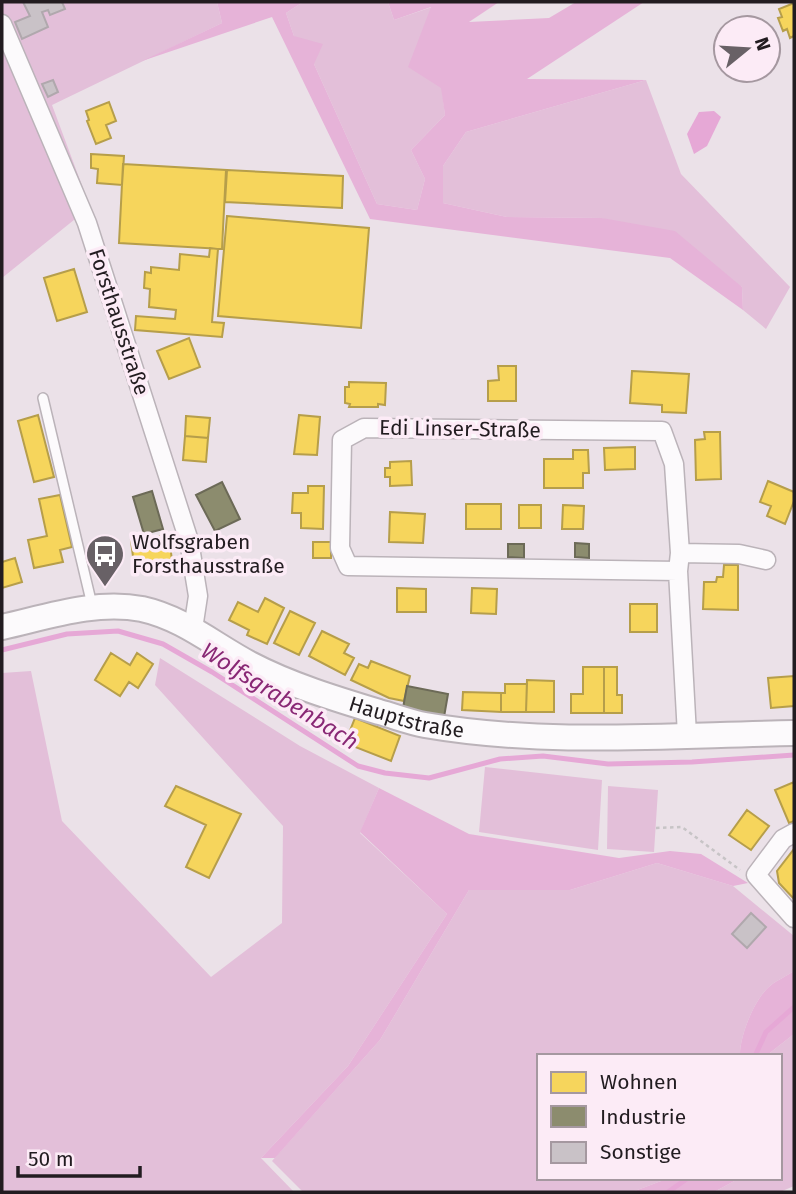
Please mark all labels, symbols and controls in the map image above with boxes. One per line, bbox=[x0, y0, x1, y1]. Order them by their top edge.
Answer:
north arrow bbox=[712, 14, 782, 84]
text: N bbox=[750, 34, 776, 53]
street label: Forsthausstraße bbox=[83, 245, 155, 399]
street label: Edi Linser-Straße bbox=[379, 415, 541, 443]
place label: Wolfsgraben Forsthausstraße bbox=[132, 529, 285, 579]
bus stop icon: Wolfsgraben Forsthausstraße bbox=[84, 533, 126, 588]
water label: Wolfsgrabenbach bbox=[196, 636, 364, 756]
street label: Hauptstraße bbox=[346, 691, 466, 744]
legend bbox=[537, 1054, 782, 1180]
text: Wohnen bbox=[600, 1069, 678, 1095]
text: Industrie bbox=[600, 1104, 686, 1130]
scale bar bbox=[18, 1134, 140, 1178]
text: Sonstige bbox=[600, 1139, 681, 1165]
text: 50 m bbox=[28, 1146, 74, 1172]

